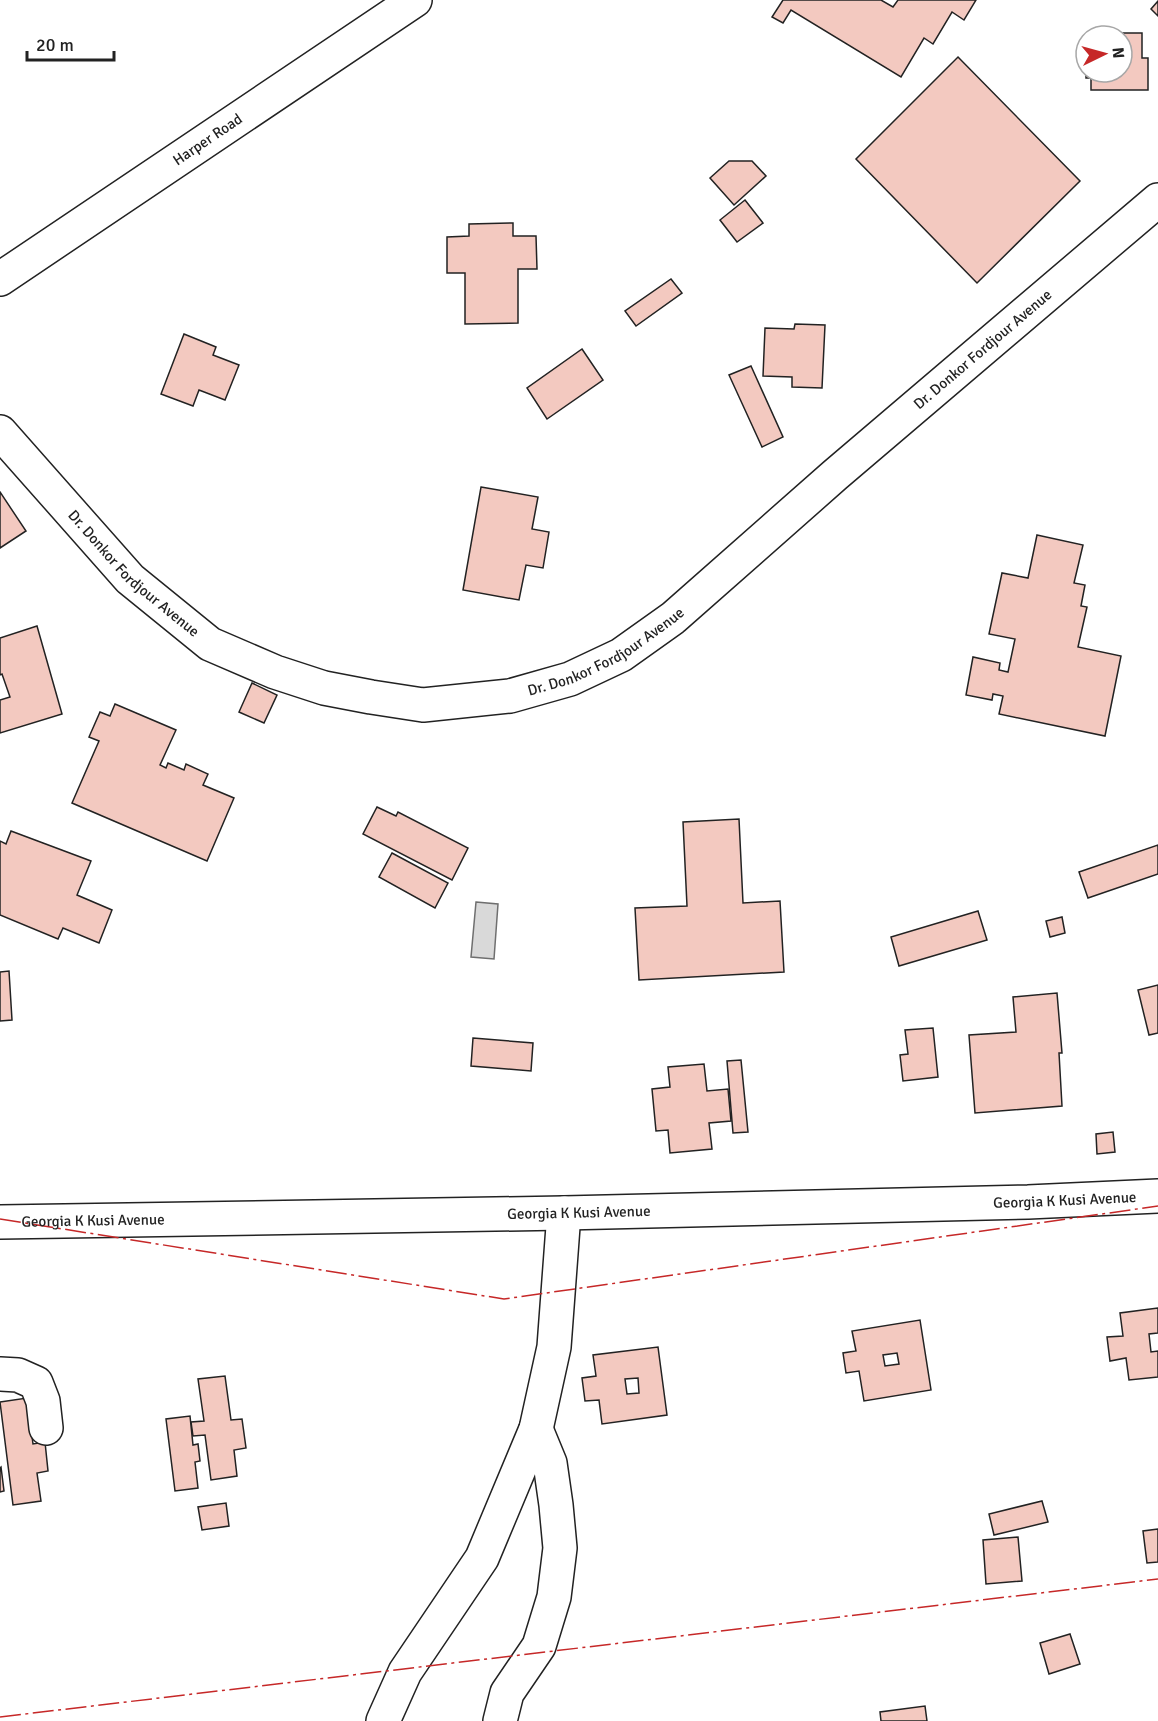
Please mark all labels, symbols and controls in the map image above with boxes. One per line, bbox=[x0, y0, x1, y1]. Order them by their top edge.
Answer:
scale bar bbox=[27, 24, 114, 62]
north arrow bbox=[1074, 24, 1134, 84]
text: 20 m bbox=[36, 34, 74, 56]
text: N bbox=[1107, 46, 1128, 59]
street label: Harper Road bbox=[169, 110, 246, 169]
street label: Dr. Donkor Fordjour Avenue bbox=[910, 286, 1055, 413]
street label: Dr. Donkor Fordjour Avenue bbox=[64, 506, 203, 641]
street label: Dr. Donkor Fordjour Avenue bbox=[525, 603, 688, 700]
street label: Georgia K Kusi Avenue bbox=[993, 1188, 1137, 1212]
street label: Georgia K Kusi Avenue bbox=[507, 1202, 651, 1223]
street label: Georgia K Kusi Avenue bbox=[21, 1210, 165, 1231]

